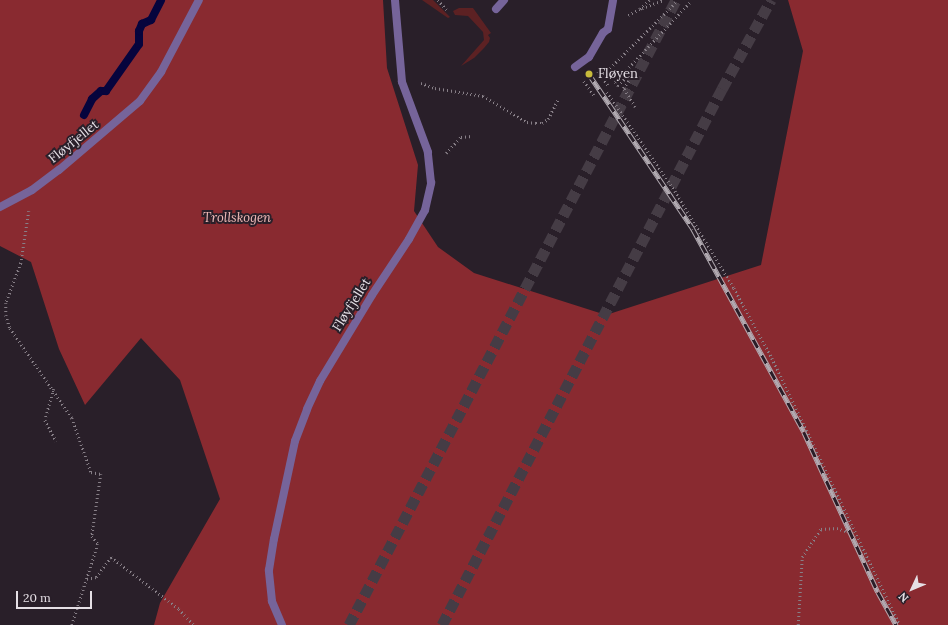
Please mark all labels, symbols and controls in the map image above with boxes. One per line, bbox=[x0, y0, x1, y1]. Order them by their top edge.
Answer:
place label: Fløyen bbox=[598, 66, 638, 82]
marker: Fløyen bbox=[583, 68, 595, 80]
street label: Fløyfjellet bbox=[46, 117, 102, 167]
park label: Trollskogen bbox=[203, 210, 271, 226]
street label: Fløyfjellet bbox=[330, 276, 374, 334]
north arrow bbox=[892, 569, 932, 609]
scale bar bbox=[18, 583, 94, 609]
text: N bbox=[895, 589, 911, 605]
text: 20 m bbox=[23, 590, 51, 605]

